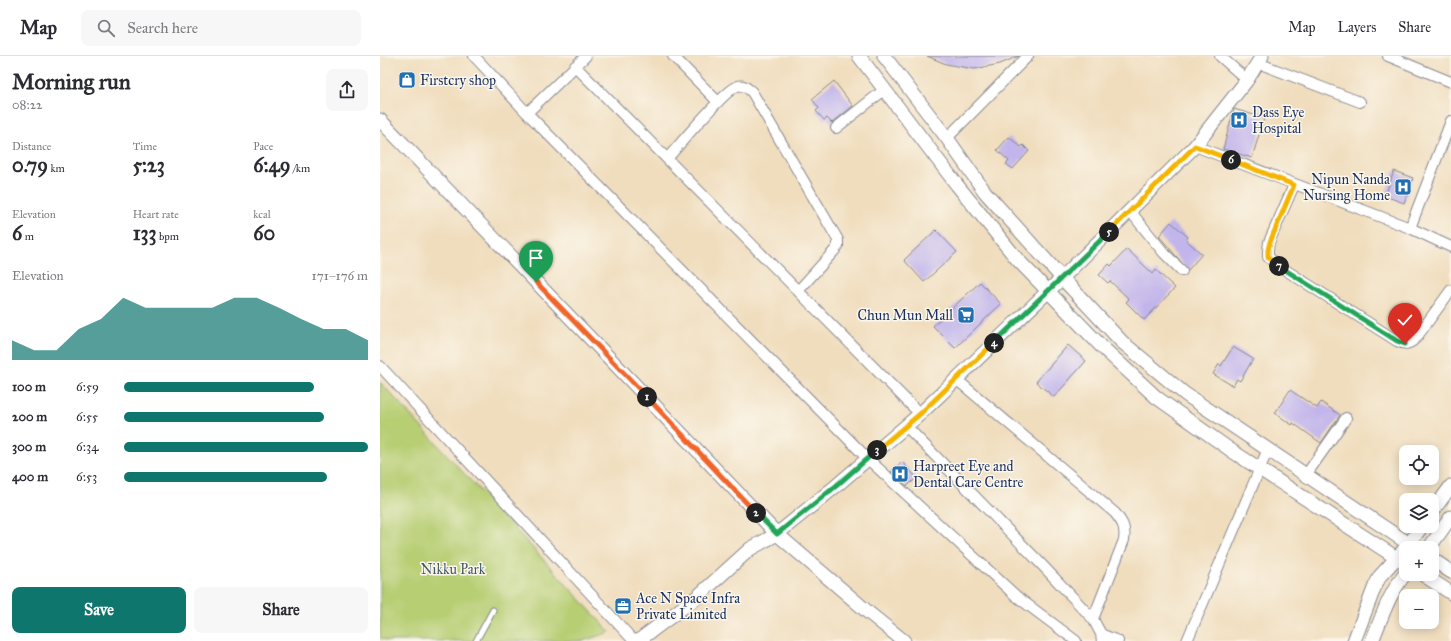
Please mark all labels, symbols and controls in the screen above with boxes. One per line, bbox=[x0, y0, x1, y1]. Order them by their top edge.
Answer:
search box bbox=[81, 10, 361, 46]
text: Map bbox=[20, 16, 57, 39]
icon: search bbox=[95, 17, 117, 39]
text: Search here bbox=[127, 19, 198, 37]
text: Map bbox=[1288, 19, 1316, 36]
text: Layers bbox=[1338, 19, 1376, 36]
text: Share bbox=[1398, 19, 1431, 36]
text: Morning run bbox=[12, 68, 131, 95]
button: share bbox=[326, 69, 368, 111]
shop icon: Firstcry shop bbox=[397, 70, 417, 90]
place label: Firstcry shop bbox=[420, 72, 496, 89]
text: 08:22 bbox=[12, 97, 43, 113]
place label: Dass Eye Hospital bbox=[1252, 104, 1304, 137]
hospital icon: Dass Eye Hospital bbox=[1229, 110, 1249, 130]
text: Distance bbox=[12, 140, 51, 153]
text: Time bbox=[133, 140, 157, 153]
text: Pace bbox=[253, 140, 273, 153]
pin: 6 bbox=[1221, 150, 1241, 170]
text: 0.79 bbox=[12, 153, 48, 177]
text: 5:23 bbox=[133, 153, 165, 177]
text: 6:49 bbox=[253, 153, 291, 177]
text: 6 bbox=[1228, 153, 1234, 166]
text: km bbox=[48, 162, 65, 175]
text: /km bbox=[291, 162, 310, 175]
place label: Nipun Nanda Nursing Home bbox=[1303, 171, 1390, 204]
hospital icon: Nipun Nanda Nursing Home bbox=[1393, 177, 1413, 197]
text: Elevation bbox=[12, 208, 56, 221]
text: Heart rate bbox=[133, 208, 179, 221]
text: kcal bbox=[253, 208, 271, 221]
text: 6 bbox=[12, 221, 22, 245]
text: 133 bbox=[133, 221, 157, 245]
text: 60 bbox=[253, 221, 275, 245]
pin: 5 bbox=[1099, 222, 1119, 242]
text: 5 bbox=[1106, 225, 1112, 238]
text: m bbox=[22, 230, 34, 243]
text: bpm bbox=[157, 230, 179, 243]
pin bbox=[519, 241, 553, 282]
icon: arrive bbox=[525, 247, 547, 269]
pin: 7 bbox=[1269, 256, 1289, 276]
text: 7 bbox=[1276, 259, 1282, 272]
text: Elevation bbox=[12, 268, 64, 284]
text: 171–176 m bbox=[312, 268, 368, 284]
pin bbox=[1388, 303, 1422, 344]
supermarket icon: Chun Mun Mall bbox=[956, 305, 976, 325]
place label: Chun Mun Mall bbox=[857, 307, 953, 324]
icon: check bbox=[1394, 309, 1416, 331]
pin: 4 bbox=[984, 333, 1004, 353]
text: 4 bbox=[991, 336, 997, 349]
text: 100 m bbox=[12, 379, 46, 395]
text: 6:59 bbox=[76, 379, 99, 395]
pin: 1 bbox=[637, 387, 657, 407]
text: 1 bbox=[645, 390, 649, 403]
text: 200 m bbox=[12, 409, 47, 425]
text: 6:55 bbox=[76, 409, 98, 425]
text: 300 m bbox=[12, 439, 46, 455]
text: 6:34 bbox=[76, 439, 98, 455]
pin: 3 bbox=[867, 440, 887, 460]
text: 3 bbox=[875, 443, 879, 456]
map controls bbox=[1399, 445, 1439, 629]
button: locate bbox=[1399, 445, 1439, 485]
place label: Harpreet Eye and Dental Care Centre bbox=[913, 458, 1024, 491]
hospital icon: Harpreet Eye and Dental Care Centre bbox=[890, 464, 910, 484]
text: 400 m bbox=[12, 469, 48, 485]
text: 6:53 bbox=[76, 469, 97, 485]
button: layers bbox=[1399, 493, 1439, 533]
pin: 2 bbox=[746, 503, 766, 523]
text: 2 bbox=[753, 506, 759, 519]
button: + bbox=[1399, 541, 1439, 581]
park label: Nikku Park bbox=[421, 561, 486, 578]
button: Save bbox=[12, 587, 186, 633]
button: Share bbox=[194, 587, 368, 633]
button: − bbox=[1399, 589, 1439, 629]
place label: Ace N Space Infra Private Limited bbox=[635, 590, 740, 623]
office icon: Ace N Space Infra Private Limited bbox=[613, 596, 633, 616]

